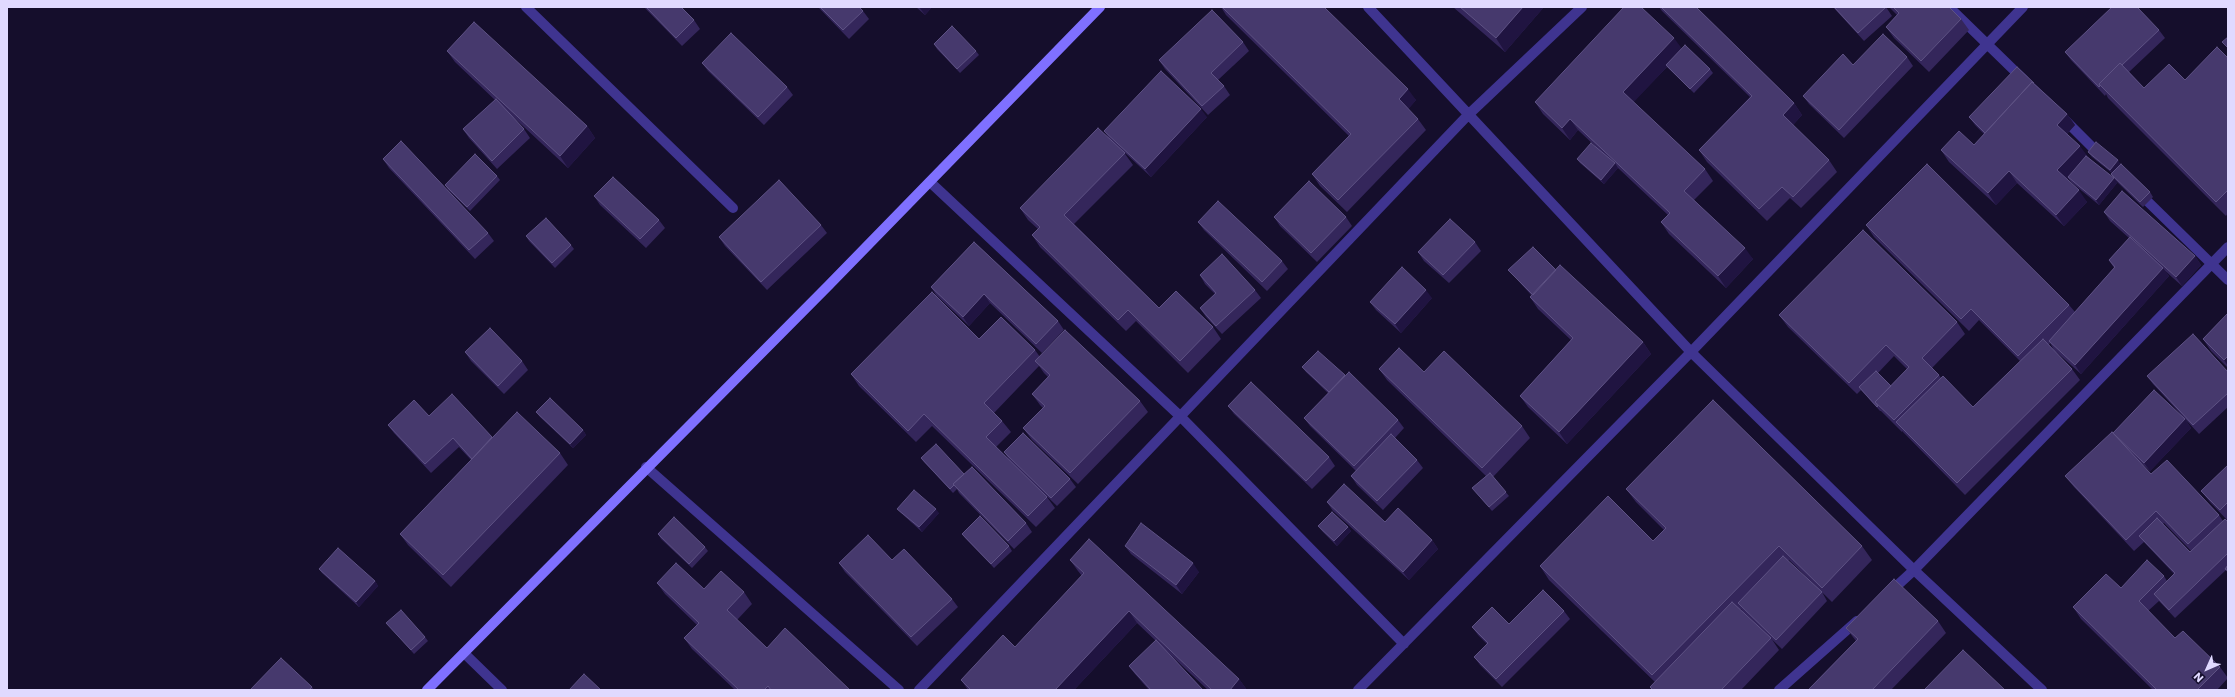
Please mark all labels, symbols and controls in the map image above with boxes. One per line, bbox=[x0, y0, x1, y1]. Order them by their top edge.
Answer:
north arrow bbox=[2187, 649, 2227, 689]
text: N bbox=[2190, 669, 2207, 686]

